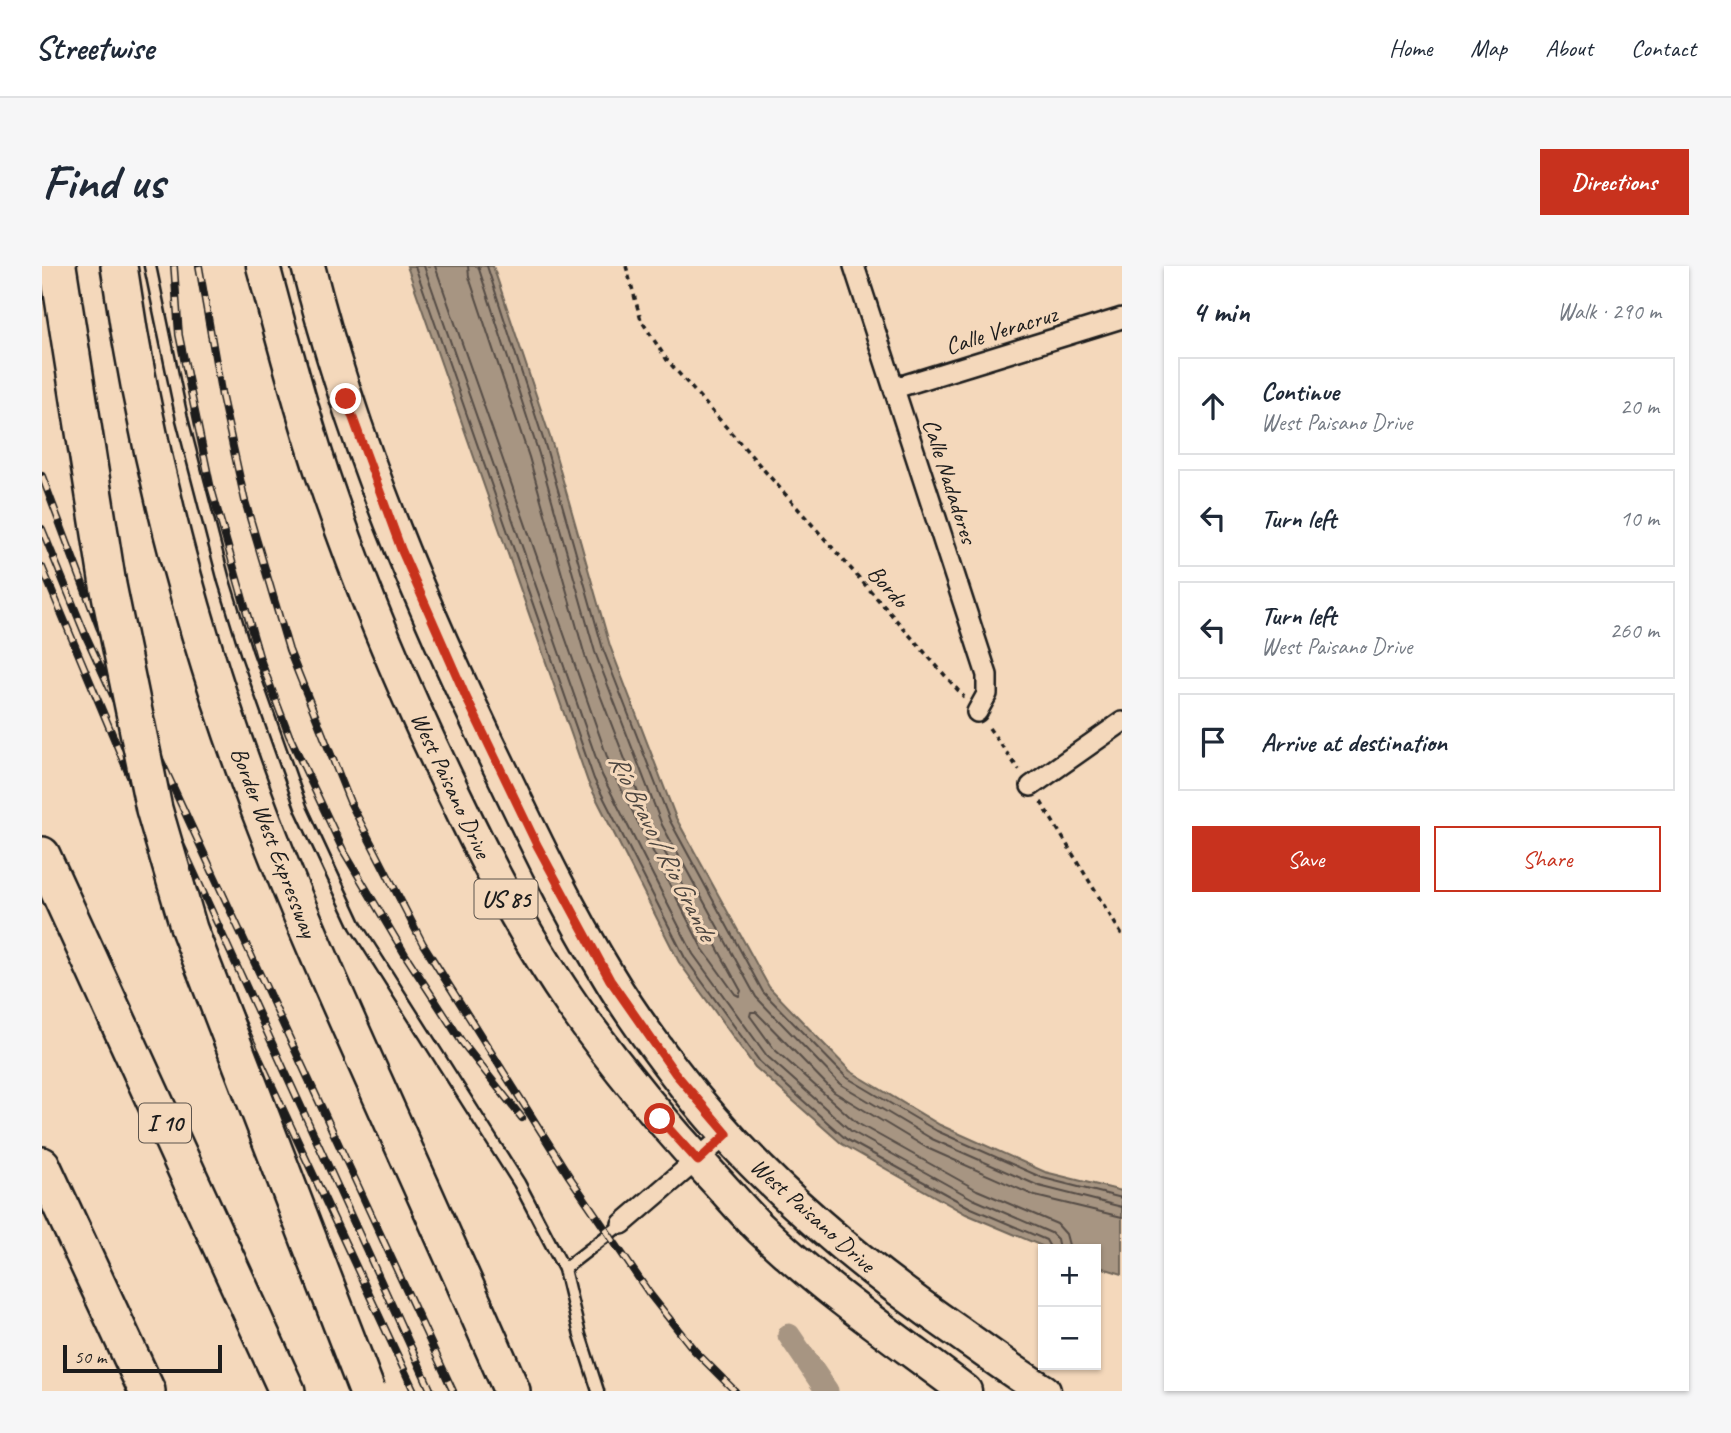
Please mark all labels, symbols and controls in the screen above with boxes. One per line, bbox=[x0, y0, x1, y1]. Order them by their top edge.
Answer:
text: Streetwise bbox=[35, 27, 154, 69]
text: Home bbox=[1389, 33, 1432, 63]
text: Map bbox=[1470, 33, 1507, 63]
text: About bbox=[1545, 33, 1593, 63]
text: Contact bbox=[1631, 33, 1696, 63]
button: Directions bbox=[1540, 149, 1689, 215]
text: Find us bbox=[42, 151, 164, 213]
text: 4 min bbox=[1192, 293, 1249, 331]
text: Walk · 290 m bbox=[1557, 297, 1661, 326]
street label: Calle Veracruz bbox=[942, 298, 1062, 361]
text: Continue bbox=[1261, 375, 1339, 408]
route end bbox=[330, 383, 361, 414]
icon: ahead bbox=[1194, 387, 1232, 425]
text: 20 m bbox=[1620, 392, 1659, 421]
text: West Paisano Drive bbox=[1261, 408, 1412, 437]
street label: Calle Nadadores bbox=[916, 415, 985, 549]
icon: left bbox=[1194, 499, 1232, 537]
text: Turn left bbox=[1261, 502, 1336, 535]
text: 10 m bbox=[1620, 504, 1659, 533]
street label: Bordo bbox=[861, 558, 917, 616]
text: Turn left bbox=[1261, 599, 1336, 632]
icon: left bbox=[1194, 611, 1232, 649]
text: 260 m bbox=[1610, 616, 1659, 645]
text: West Paisano Drive bbox=[1261, 632, 1412, 661]
street label: West Paisano Drive bbox=[404, 707, 499, 865]
icon: arrive bbox=[1194, 723, 1232, 761]
text: Arrive at destination bbox=[1261, 726, 1447, 759]
street label: Border West Expressway bbox=[224, 743, 325, 943]
water label: Río Bravo / Rio Grande bbox=[602, 749, 726, 950]
button: Save bbox=[1192, 826, 1420, 892]
button: Share bbox=[1434, 826, 1661, 892]
road number: US 85 bbox=[475, 880, 538, 918]
route start bbox=[644, 1103, 675, 1134]
road number: I 10 bbox=[139, 1104, 191, 1142]
street label: West Paisano Drive bbox=[744, 1151, 883, 1280]
map controls bbox=[1038, 1244, 1101, 1370]
button: + bbox=[1038, 1244, 1101, 1307]
button: − bbox=[1038, 1307, 1101, 1370]
scale bar bbox=[63, 1342, 222, 1374]
text: 50 m bbox=[74, 1345, 106, 1369]

